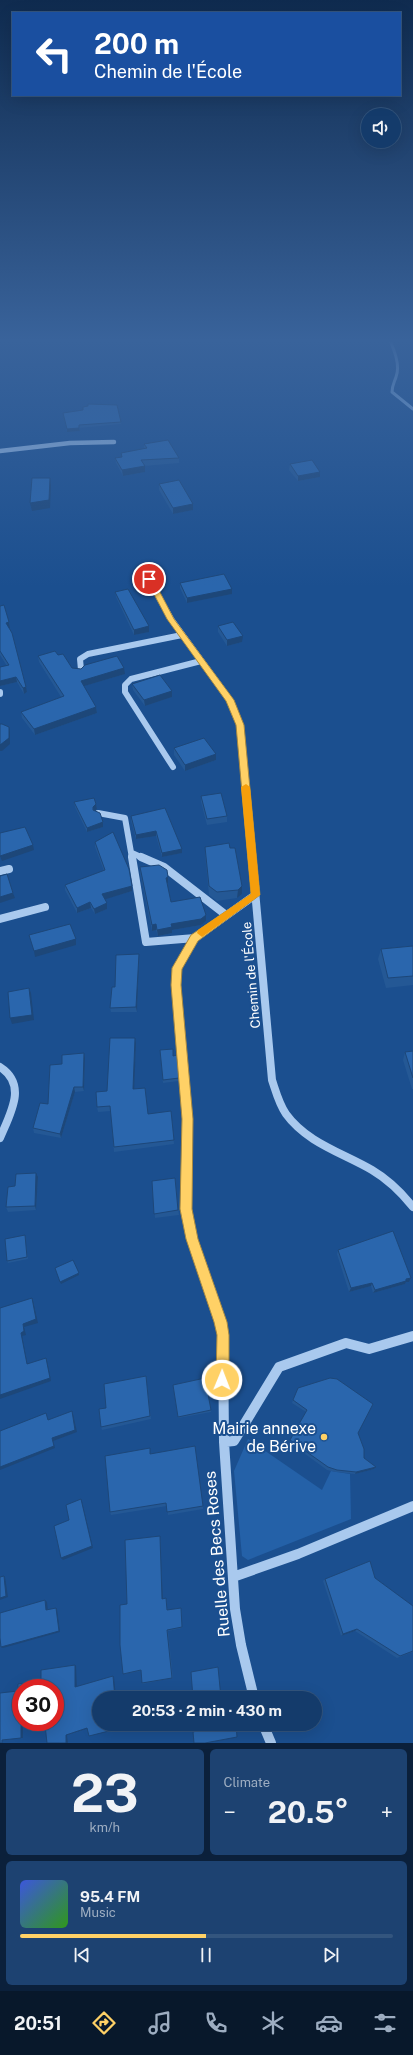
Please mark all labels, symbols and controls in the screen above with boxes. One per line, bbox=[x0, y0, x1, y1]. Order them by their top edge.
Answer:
text: 200 m bbox=[94, 27, 179, 60]
icon: left bbox=[28, 28, 80, 80]
text: Chemin de l'École bbox=[94, 61, 242, 82]
map controls bbox=[361, 108, 401, 148]
button: sound bbox=[361, 108, 401, 148]
pin bbox=[132, 562, 166, 596]
icon: arrive bbox=[138, 568, 160, 590]
street label: Chemin de l'École bbox=[238, 921, 263, 1029]
position arrow bbox=[201, 1359, 243, 1401]
place label: Mairie annexe de Bérive bbox=[212, 1419, 316, 1456]
marker: Mairie annexe de Bérive bbox=[319, 1432, 329, 1442]
street label: Ruelle des Becs Roses bbox=[200, 1470, 234, 1638]
speed limit sign: 30 bbox=[12, 1679, 64, 1731]
text: 20:53 · 2 min · 430 m bbox=[132, 1702, 282, 1719]
text: 23 bbox=[71, 1763, 139, 1824]
text: Climate bbox=[224, 1775, 270, 1790]
text: 20.5° bbox=[268, 1794, 349, 1830]
text: − bbox=[224, 1799, 236, 1825]
text: + bbox=[381, 1799, 393, 1825]
text: km/h bbox=[89, 1820, 120, 1835]
text: 95.4 FM bbox=[80, 1888, 140, 1905]
text: Music bbox=[80, 1905, 116, 1920]
icon: previous bbox=[71, 1944, 93, 1966]
icon: pause bbox=[195, 1944, 217, 1966]
icon: next bbox=[320, 1944, 342, 1966]
icon: directions bbox=[90, 2009, 118, 2037]
icon: music bbox=[146, 2009, 174, 2037]
icon: phone bbox=[202, 2009, 230, 2037]
icon: climate bbox=[259, 2009, 287, 2037]
icon: car bbox=[315, 2009, 343, 2037]
icon: filters bbox=[371, 2009, 399, 2037]
text: 20:51 bbox=[14, 2013, 62, 2034]

